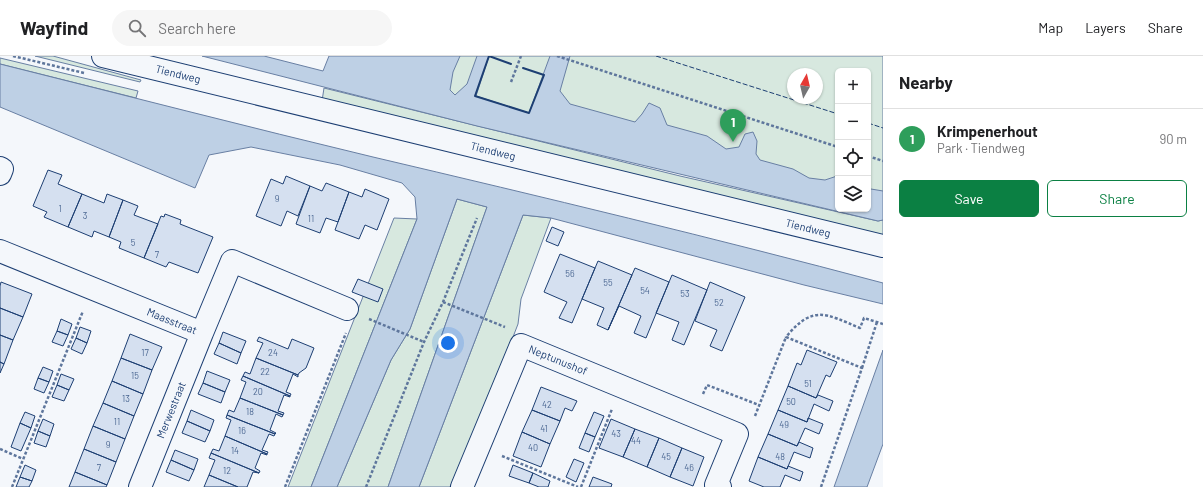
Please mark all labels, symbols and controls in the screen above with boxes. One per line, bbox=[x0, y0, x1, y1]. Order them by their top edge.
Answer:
search box bbox=[112, 10, 392, 46]
text: Wayfind bbox=[20, 16, 88, 39]
icon: search bbox=[126, 17, 148, 39]
text: Search here bbox=[158, 19, 236, 37]
text: Map bbox=[1038, 19, 1063, 36]
text: Layers bbox=[1085, 19, 1126, 36]
text: Share bbox=[1148, 19, 1183, 36]
street label: Tiendweg bbox=[154, 62, 202, 85]
north arrow bbox=[787, 68, 823, 104]
map controls bbox=[835, 68, 871, 212]
button: + bbox=[835, 68, 871, 104]
text: Nearby bbox=[899, 72, 953, 92]
button: − bbox=[835, 104, 871, 140]
pin: 1 bbox=[720, 109, 746, 142]
text: Krimpenerhout bbox=[937, 122, 1038, 140]
text: 1 bbox=[910, 131, 914, 147]
text: 90 m bbox=[1160, 131, 1187, 147]
street label: Tiendweg bbox=[469, 139, 517, 162]
button: locate bbox=[835, 140, 871, 176]
text: Park · Tiendweg bbox=[937, 140, 1025, 156]
button: layers bbox=[835, 176, 871, 212]
button: Save bbox=[899, 180, 1039, 217]
button: Share bbox=[1047, 180, 1187, 217]
house number: 9 bbox=[275, 193, 280, 204]
house number: 1 bbox=[58, 203, 62, 214]
house number: 3 bbox=[83, 210, 88, 221]
house number: 11 bbox=[308, 213, 314, 224]
street label: Tiendweg bbox=[784, 216, 832, 239]
house number: 5 bbox=[131, 237, 136, 248]
house number: 7 bbox=[155, 249, 160, 260]
house number: 56 bbox=[565, 268, 575, 279]
house number: 55 bbox=[603, 277, 613, 288]
house number: 54 bbox=[640, 285, 650, 296]
house number: 53 bbox=[680, 288, 690, 299]
house number: 52 bbox=[714, 297, 724, 308]
street label: Maasstraat bbox=[145, 305, 199, 336]
your location bbox=[438, 333, 458, 353]
street label: Neptunushof bbox=[527, 342, 589, 377]
house number: 17 bbox=[141, 347, 149, 358]
house number: 24 bbox=[268, 347, 278, 358]
house number: 22 bbox=[260, 366, 270, 377]
house number: 15 bbox=[131, 370, 139, 381]
house number: 51 bbox=[804, 378, 812, 389]
street label: Merwestraat bbox=[153, 380, 188, 440]
house number: 20 bbox=[253, 386, 263, 397]
house number: 13 bbox=[122, 393, 130, 404]
house number: 50 bbox=[786, 396, 796, 407]
house number: 42 bbox=[542, 399, 552, 410]
house number: 18 bbox=[246, 406, 254, 417]
house number: 11 bbox=[114, 416, 120, 427]
house number: 49 bbox=[779, 419, 789, 430]
house number: 41 bbox=[540, 423, 548, 434]
house number: 16 bbox=[238, 425, 246, 436]
house number: 43 bbox=[611, 428, 621, 439]
house number: 44 bbox=[631, 435, 641, 446]
house number: 9 bbox=[106, 439, 111, 450]
house number: 40 bbox=[528, 442, 538, 453]
house number: 14 bbox=[231, 445, 239, 456]
house number: 45 bbox=[661, 451, 671, 462]
house number: 48 bbox=[775, 451, 785, 462]
house number: 7 bbox=[97, 462, 102, 473]
house number: 46 bbox=[684, 462, 694, 473]
house number: 12 bbox=[223, 465, 231, 476]

